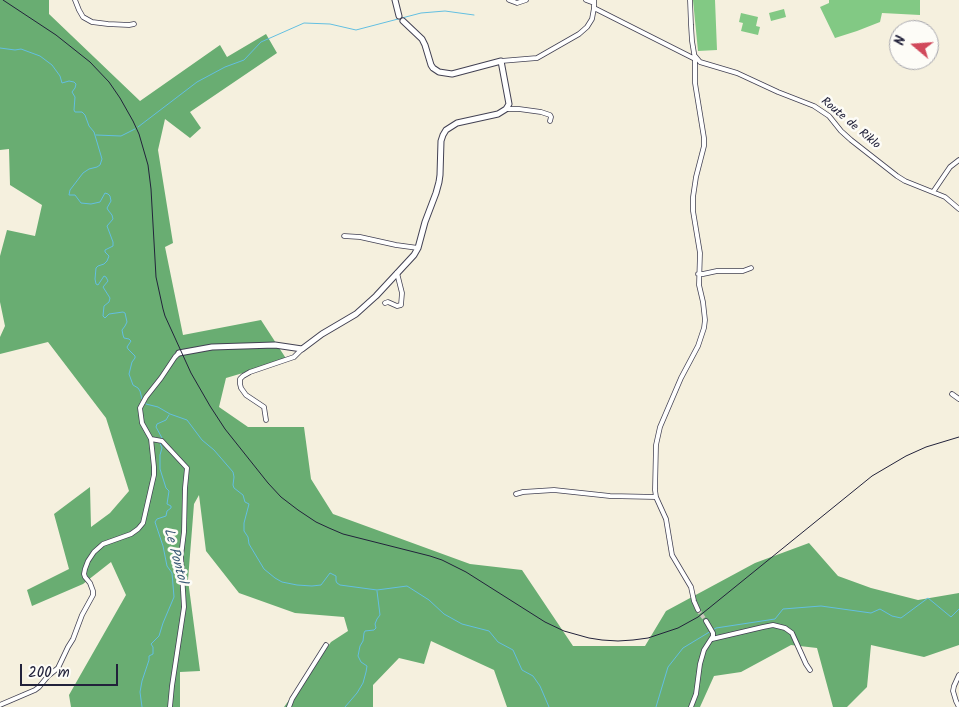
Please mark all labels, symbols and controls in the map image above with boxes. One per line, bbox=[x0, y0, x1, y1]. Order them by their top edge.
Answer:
north arrow bbox=[889, 20, 939, 70]
text: N bbox=[889, 33, 913, 48]
street label: Route de Riklo bbox=[817, 95, 883, 153]
water label: Le Pontol bbox=[159, 527, 189, 585]
scale bar bbox=[22, 654, 120, 686]
text: 200 m bbox=[28, 661, 70, 685]

